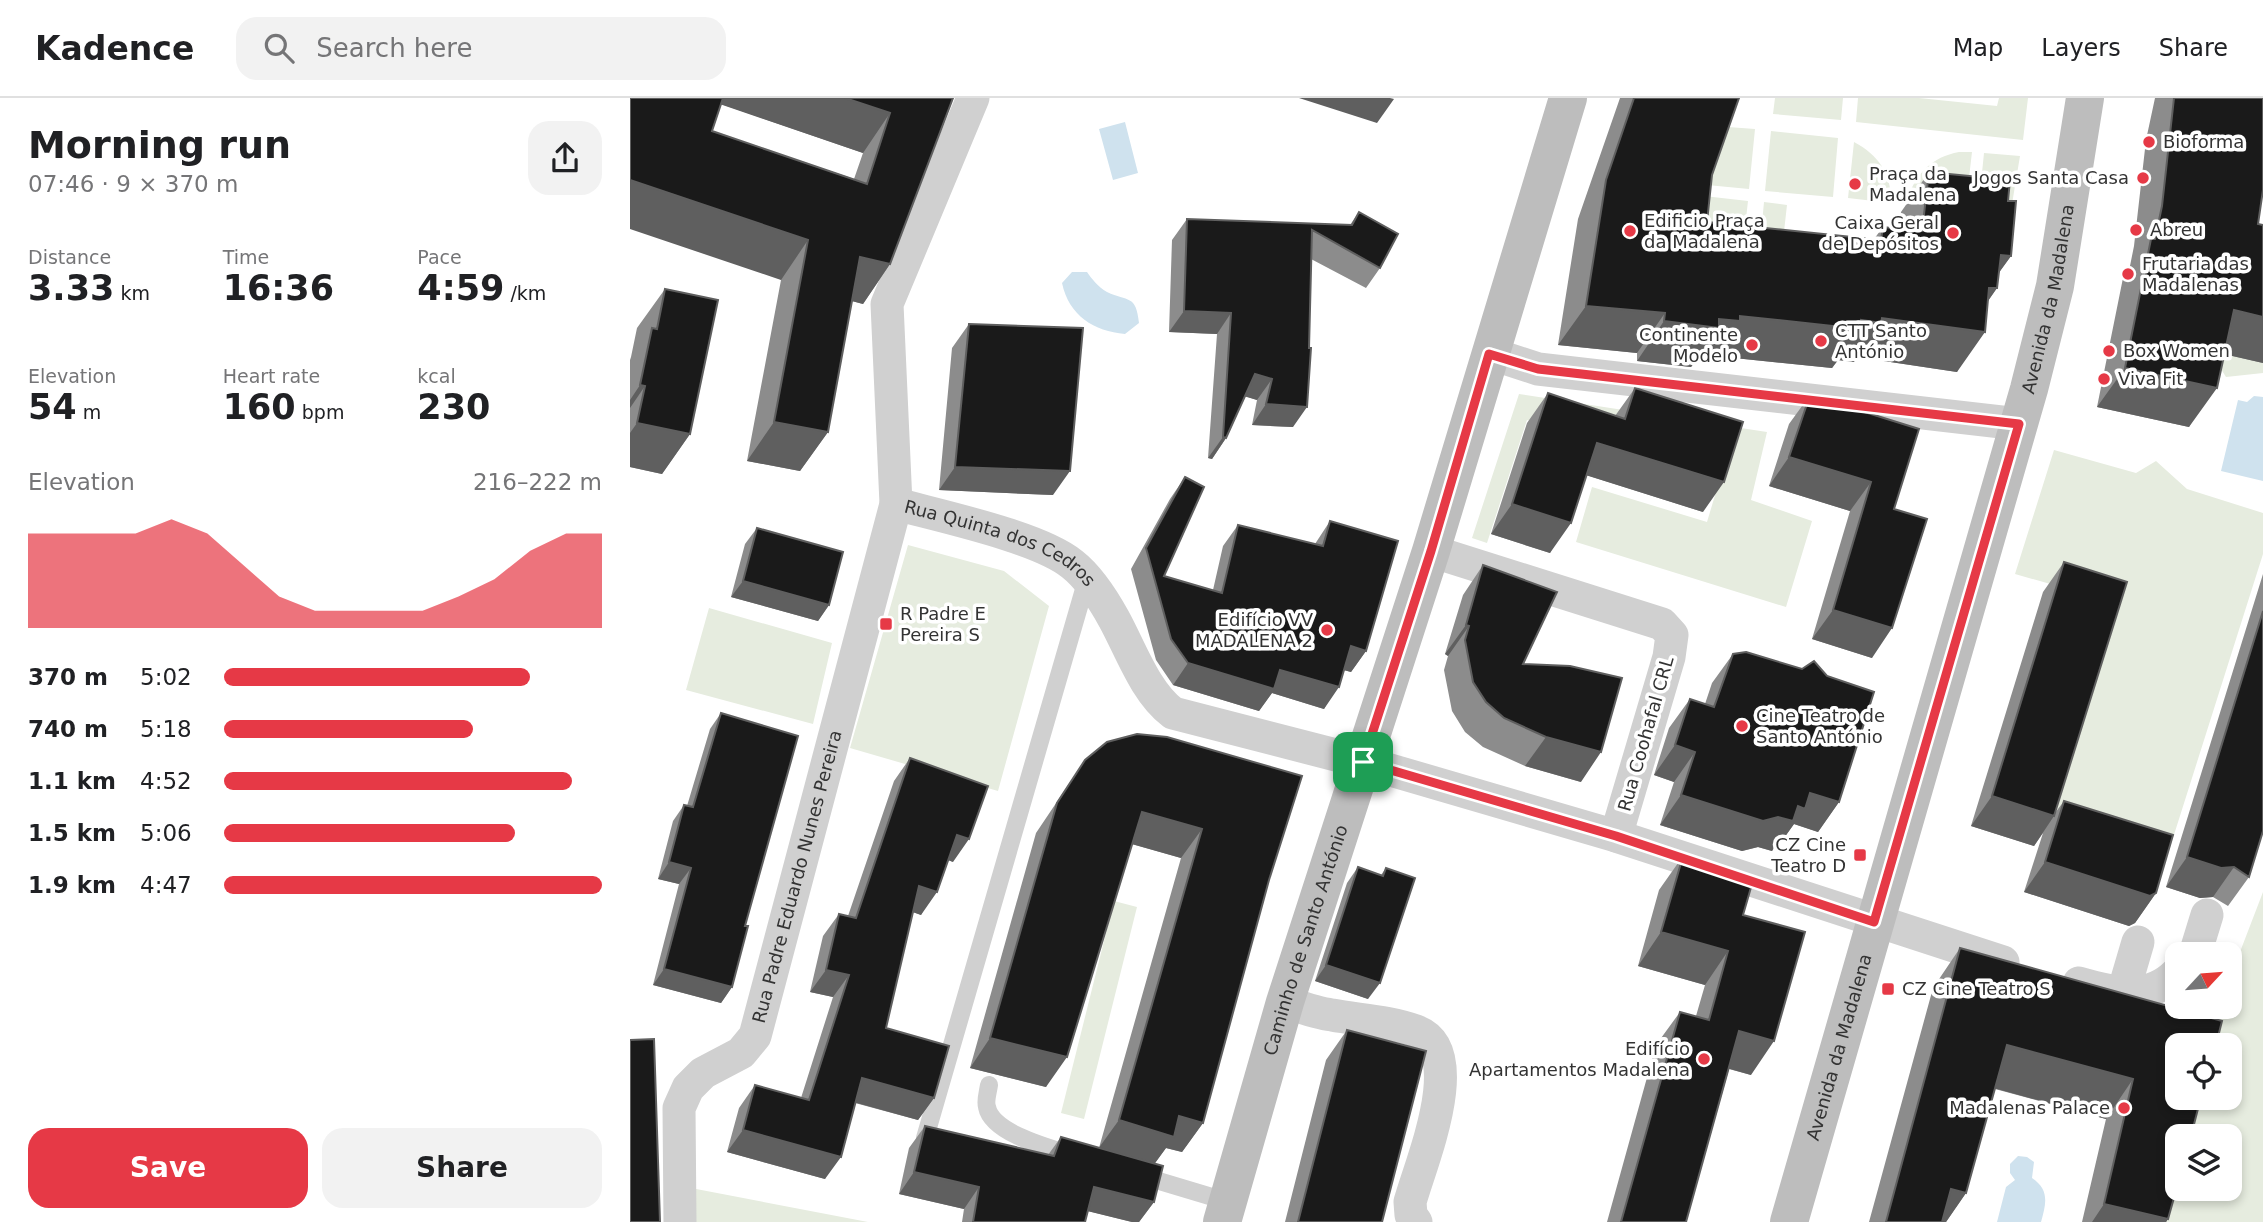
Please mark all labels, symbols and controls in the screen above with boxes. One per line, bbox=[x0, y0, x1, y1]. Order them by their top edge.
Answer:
search box bbox=[236, 17, 726, 80]
text: Kadence bbox=[35, 29, 194, 68]
icon: search bbox=[260, 29, 298, 67]
text: Search here bbox=[316, 33, 472, 63]
text: Map bbox=[1953, 34, 2003, 62]
text: Layers bbox=[2041, 34, 2121, 62]
text: Share bbox=[2159, 34, 2228, 62]
button: share bbox=[528, 121, 602, 195]
text: Morning run bbox=[28, 123, 291, 167]
place label: Bioforma bbox=[2163, 131, 2244, 152]
marker: Bioforma bbox=[2141, 134, 2157, 150]
place label: Praça da Madalena bbox=[1869, 163, 1957, 205]
place label: Jogos Santa Casa bbox=[1972, 167, 2129, 188]
marker: Jogos Santa Casa bbox=[2135, 170, 2151, 186]
text: 07:46 · 9 × 370 m bbox=[28, 171, 238, 197]
marker: Praça da Madalena bbox=[1847, 176, 1863, 192]
street label: Avenida da Madalena bbox=[2017, 203, 2078, 396]
place label: Edificio Praça da Madalena bbox=[1644, 210, 1765, 252]
place label: Caixa Geral de Depósitos bbox=[1822, 212, 1939, 254]
place label: Abreu bbox=[2150, 219, 2203, 240]
marker: Abreu bbox=[2128, 222, 2144, 238]
marker: Edificio Praça da Madalena bbox=[1622, 223, 1638, 239]
marker: Caixa Geral de Depósitos bbox=[1945, 225, 1961, 241]
text: Distance bbox=[28, 246, 111, 268]
text: Time bbox=[223, 246, 269, 268]
text: Pace bbox=[417, 246, 462, 268]
place label: Frutaria das Madalenas bbox=[2142, 253, 2249, 295]
marker: Frutaria das Madalenas bbox=[2120, 266, 2136, 282]
text: 3.33 bbox=[28, 268, 114, 308]
text: 16:36 bbox=[223, 268, 334, 308]
text: 4:59 bbox=[417, 268, 504, 308]
text: km bbox=[114, 282, 150, 304]
text: /km bbox=[504, 282, 546, 304]
place label: CTT Santo António bbox=[1835, 320, 1927, 362]
place label: Continente Modelo bbox=[1639, 324, 1738, 366]
marker: CTT Santo António bbox=[1813, 333, 1829, 349]
marker: Continente Modelo bbox=[1744, 337, 1760, 353]
place label: Box Women bbox=[2123, 340, 2230, 361]
marker: Box Women bbox=[2101, 343, 2117, 359]
text: Elevation bbox=[28, 365, 116, 387]
text: Heart rate bbox=[223, 365, 320, 387]
text: kcal bbox=[417, 365, 456, 387]
place label: Viva Fit bbox=[2118, 368, 2183, 389]
marker: Viva Fit bbox=[2096, 371, 2112, 387]
text: 54 bbox=[28, 387, 77, 427]
text: 160 bbox=[223, 387, 296, 427]
text: 230 bbox=[417, 387, 490, 427]
text: m bbox=[77, 401, 101, 423]
text: bpm bbox=[296, 401, 344, 423]
text: Elevation bbox=[28, 469, 135, 495]
text: 216–222 m bbox=[473, 469, 602, 495]
street label: Rua Quinta dos Cedros bbox=[902, 496, 1100, 590]
place label: R Padre E Pereira S bbox=[900, 603, 986, 645]
place label: Edifício VV MADALENA 2 bbox=[1195, 609, 1314, 651]
marker: R Padre E Pereira S bbox=[878, 616, 894, 632]
marker: Edifício VV MADALENA 2 bbox=[1319, 622, 1335, 638]
street label: Rua Coohafal CRL bbox=[1613, 654, 1678, 814]
text: 370 m bbox=[28, 664, 108, 690]
text: 5:02 bbox=[140, 664, 192, 690]
place label: Cine Teatro de Santo António bbox=[1756, 705, 1885, 747]
text: 740 m bbox=[28, 716, 108, 742]
text: 5:18 bbox=[140, 716, 192, 742]
marker: Cine Teatro de Santo António bbox=[1734, 718, 1750, 734]
street label: Rua Padre Eduardo Nunes Pereira bbox=[748, 728, 846, 1025]
pin bbox=[1333, 732, 1393, 792]
icon: arrive bbox=[1344, 743, 1382, 781]
text: 1.1 km bbox=[28, 768, 116, 794]
text: 4:52 bbox=[140, 768, 192, 794]
text: 1.5 km bbox=[28, 820, 116, 846]
text: 5:06 bbox=[140, 820, 192, 846]
street label: Caminho de Santo António bbox=[1259, 822, 1352, 1058]
place label: CZ Cine Teatro D bbox=[1770, 834, 1846, 876]
marker: CZ Cine Teatro D bbox=[1852, 847, 1868, 863]
text: 1.9 km bbox=[28, 872, 116, 898]
text: 4:47 bbox=[140, 872, 192, 898]
north arrow bbox=[2165, 942, 2242, 1018]
map controls bbox=[2165, 942, 2242, 1201]
street label: Avenida da Madalena bbox=[1802, 951, 1876, 1143]
place label: CZ Cine Teatro S bbox=[1902, 978, 2051, 999]
marker: CZ Cine Teatro S bbox=[1880, 981, 1896, 997]
button: locate bbox=[2165, 1033, 2242, 1110]
place label: Edifício Apartamentos Madalena bbox=[1469, 1038, 1690, 1080]
marker: Edifício Apartamentos Madalena bbox=[1696, 1051, 1712, 1067]
place label: Madalenas Palace bbox=[1949, 1097, 2110, 1118]
marker: Madalenas Palace bbox=[2116, 1100, 2132, 1116]
button: layers bbox=[2165, 1124, 2242, 1201]
button: Save bbox=[28, 1128, 308, 1208]
button: Share bbox=[322, 1128, 602, 1208]

